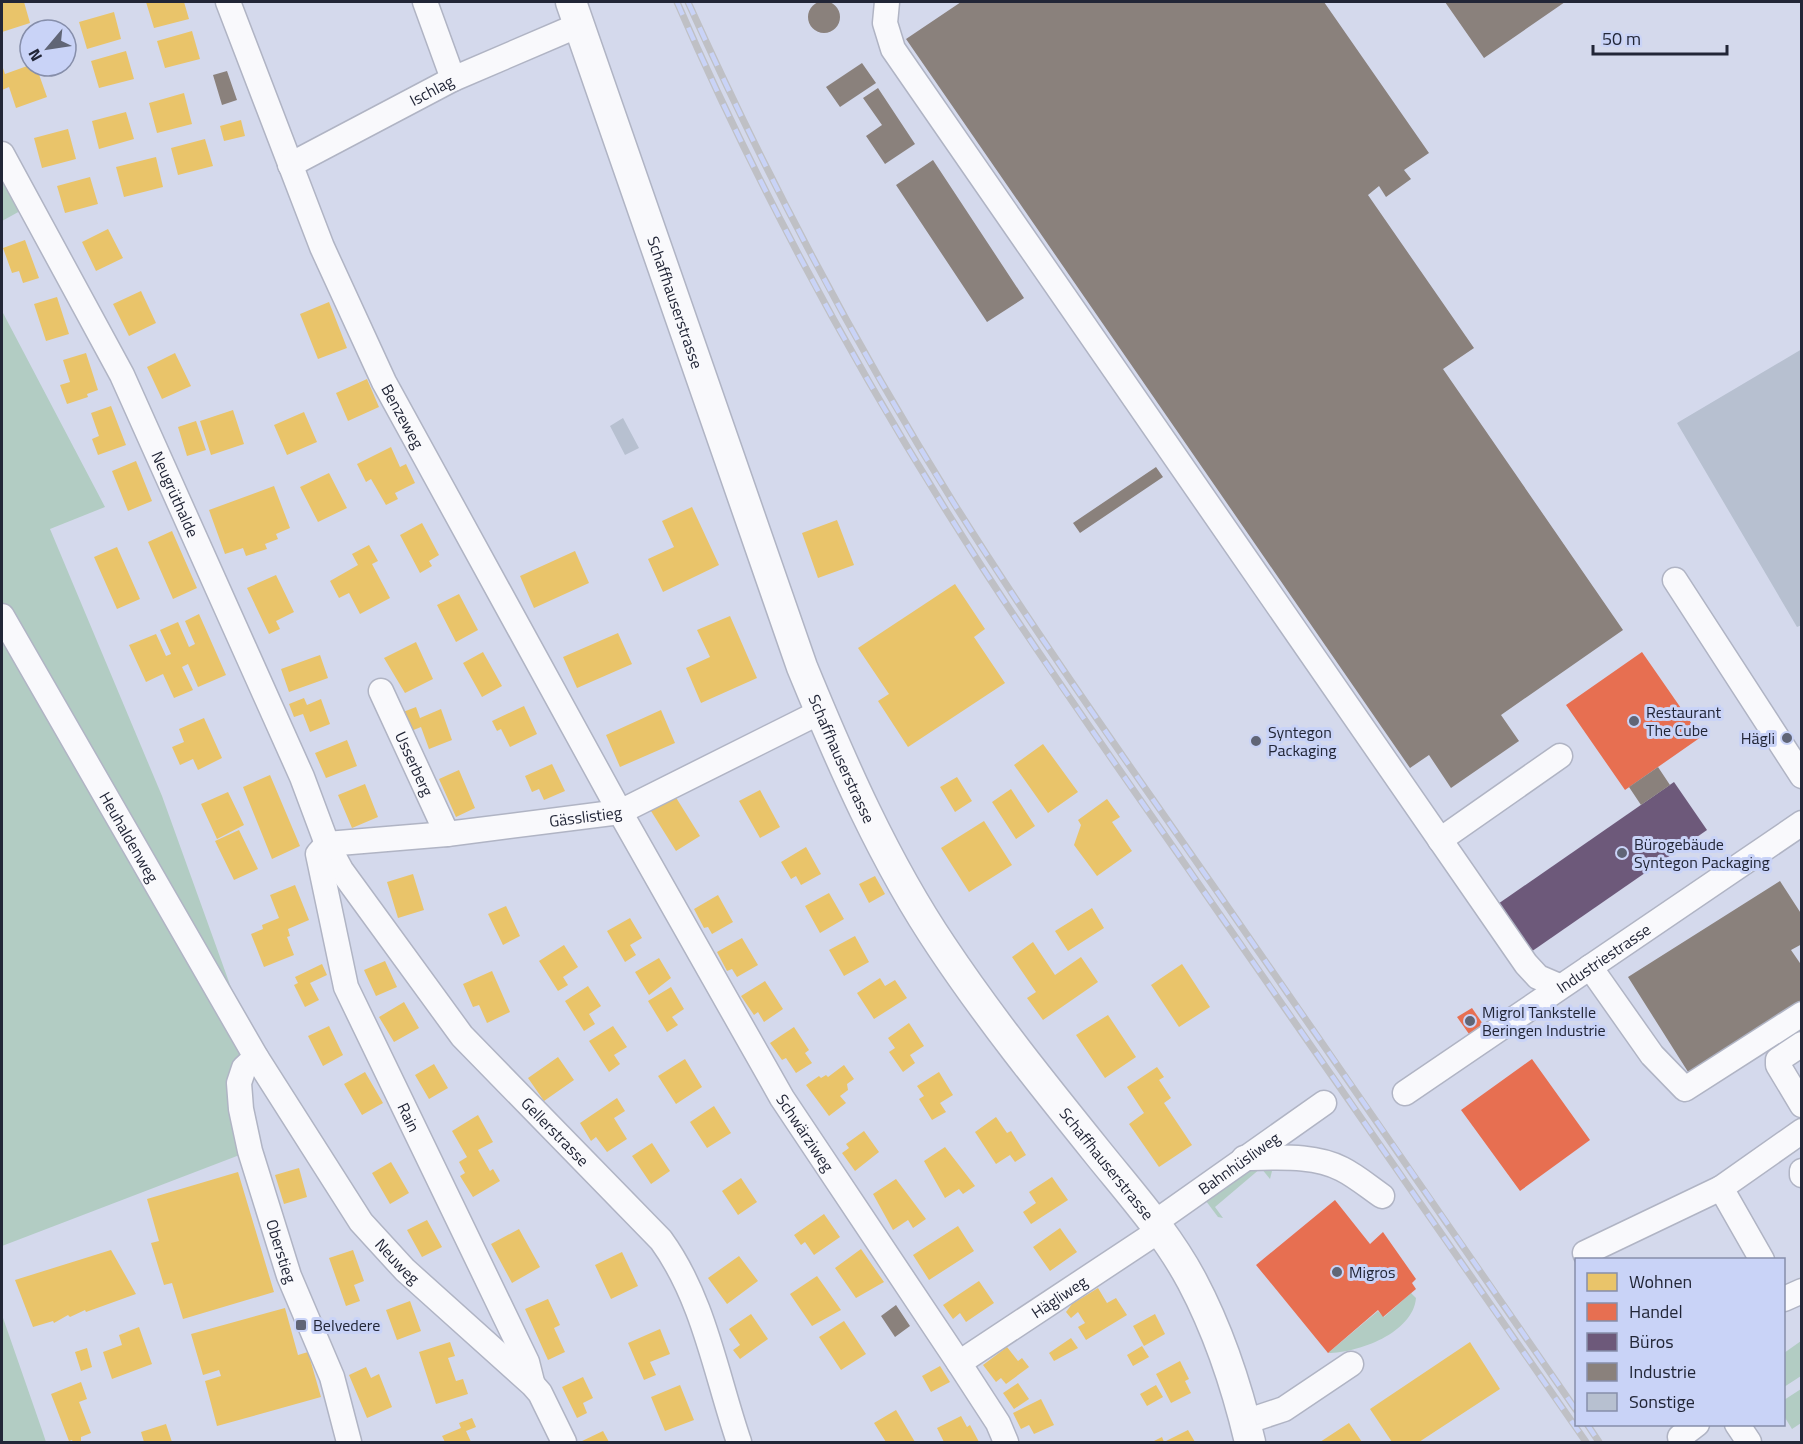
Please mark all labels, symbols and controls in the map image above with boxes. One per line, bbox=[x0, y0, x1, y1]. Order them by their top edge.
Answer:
north arrow bbox=[18, 18, 78, 78]
scale bar bbox=[1593, 18, 1726, 56]
text: 50 m bbox=[1602, 25, 1641, 52]
text: N bbox=[22, 45, 48, 66]
street label: Ischlag bbox=[405, 69, 458, 112]
street label: Schaffhauserstrasse bbox=[641, 233, 709, 372]
street label: Benzeweg bbox=[375, 380, 430, 453]
street label: Neugrüthalde bbox=[146, 447, 205, 541]
street label: Schaffhauserstrasse bbox=[803, 691, 881, 827]
place label: Restaurant The Cube bbox=[1646, 700, 1721, 742]
marker: Restaurant The Cube bbox=[1627, 714, 1641, 728]
place label: Syntegon Packaging bbox=[1268, 720, 1337, 762]
place label: Hägli bbox=[1741, 726, 1775, 750]
street label: Usserberg bbox=[389, 727, 440, 800]
marker: Hägli bbox=[1780, 731, 1794, 745]
marker: Syntegon Packaging bbox=[1249, 734, 1263, 748]
street label: Heuhaldenweg bbox=[94, 787, 165, 887]
street label: Gässlistieg bbox=[548, 800, 623, 833]
place label: Bürogebäude Syntegon Packaging bbox=[1634, 832, 1770, 874]
marker: Bürogebäude Syntegon Packaging bbox=[1615, 846, 1629, 860]
street label: Industriestrasse bbox=[1551, 917, 1655, 999]
place label: Migrol Tankstelle Beringen Industrie bbox=[1482, 1000, 1606, 1042]
marker: Migrol Tankstelle Beringen Industrie bbox=[1463, 1014, 1477, 1028]
street label: Schwärziweg bbox=[770, 1089, 840, 1177]
street label: Gellerstrasse bbox=[516, 1092, 595, 1172]
street label: Rain bbox=[392, 1099, 426, 1136]
street label: Schaffhauserstrasse bbox=[1054, 1102, 1160, 1225]
street label: Bahnhüsliweg bbox=[1193, 1126, 1285, 1200]
street label: Oberstieg bbox=[260, 1216, 303, 1287]
street label: Neuweg bbox=[369, 1233, 425, 1290]
legend bbox=[1575, 1258, 1785, 1426]
place label: Migros bbox=[1349, 1260, 1395, 1284]
marker: Migros bbox=[1330, 1265, 1344, 1279]
text: Wohnen bbox=[1629, 1268, 1692, 1295]
street label: Hägliweg bbox=[1026, 1269, 1092, 1324]
text: Handel bbox=[1629, 1298, 1683, 1325]
place label: Belvedere bbox=[313, 1313, 380, 1337]
marker: Belvedere bbox=[294, 1318, 308, 1332]
text: Büros bbox=[1629, 1328, 1674, 1355]
text: Industrie bbox=[1629, 1358, 1696, 1385]
text: Sonstige bbox=[1629, 1388, 1695, 1415]

